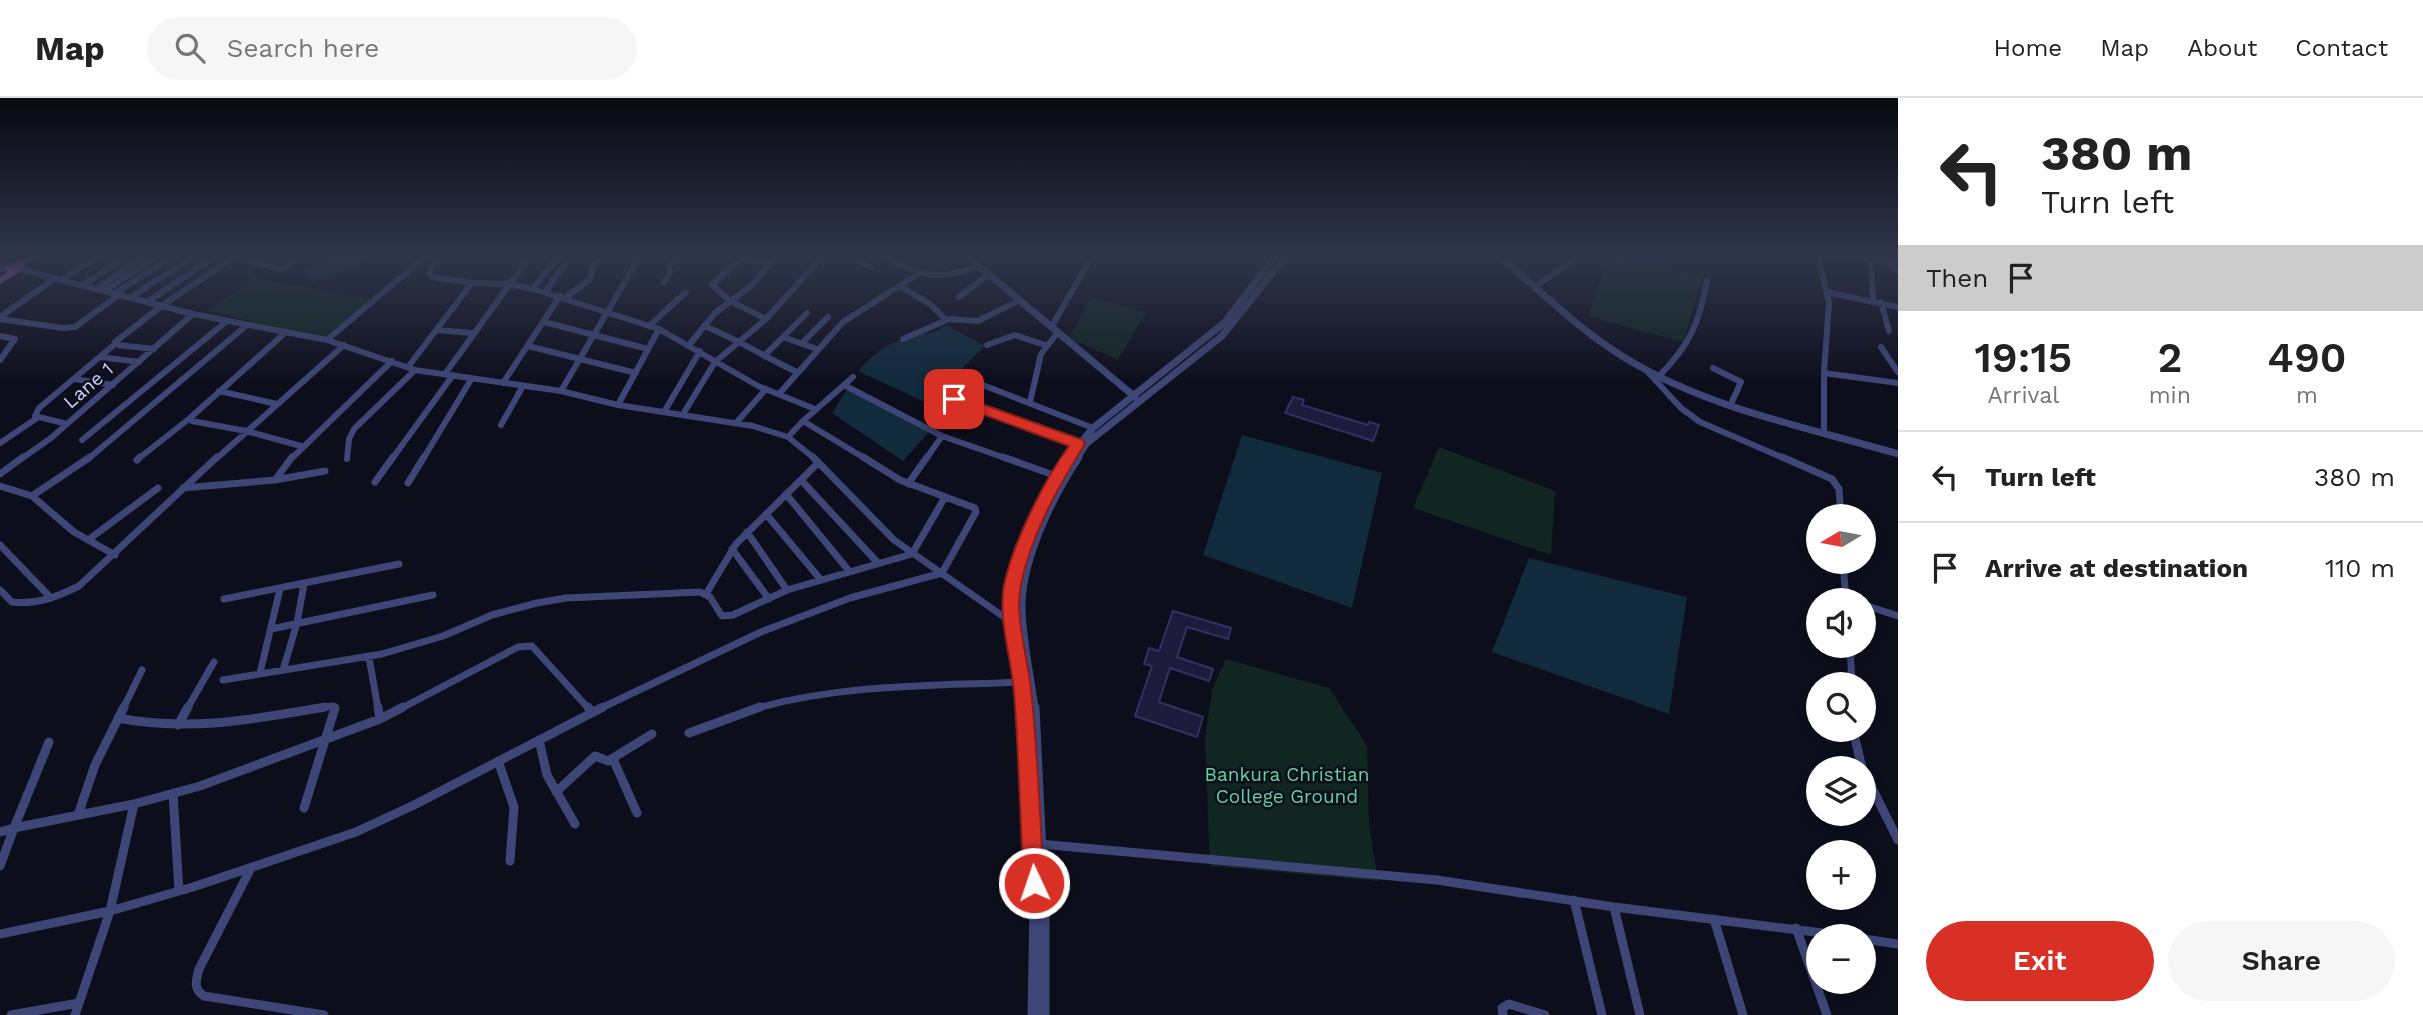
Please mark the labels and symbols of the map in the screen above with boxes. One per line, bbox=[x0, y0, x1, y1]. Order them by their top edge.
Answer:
street label: Lane 1 bbox=[59, 358, 118, 413]
pin bbox=[924, 369, 984, 429]
north arrow bbox=[1806, 504, 1876, 574]
park label: Bankura Christian College Ground bbox=[1205, 763, 1369, 808]
position arrow bbox=[997, 846, 1071, 920]

